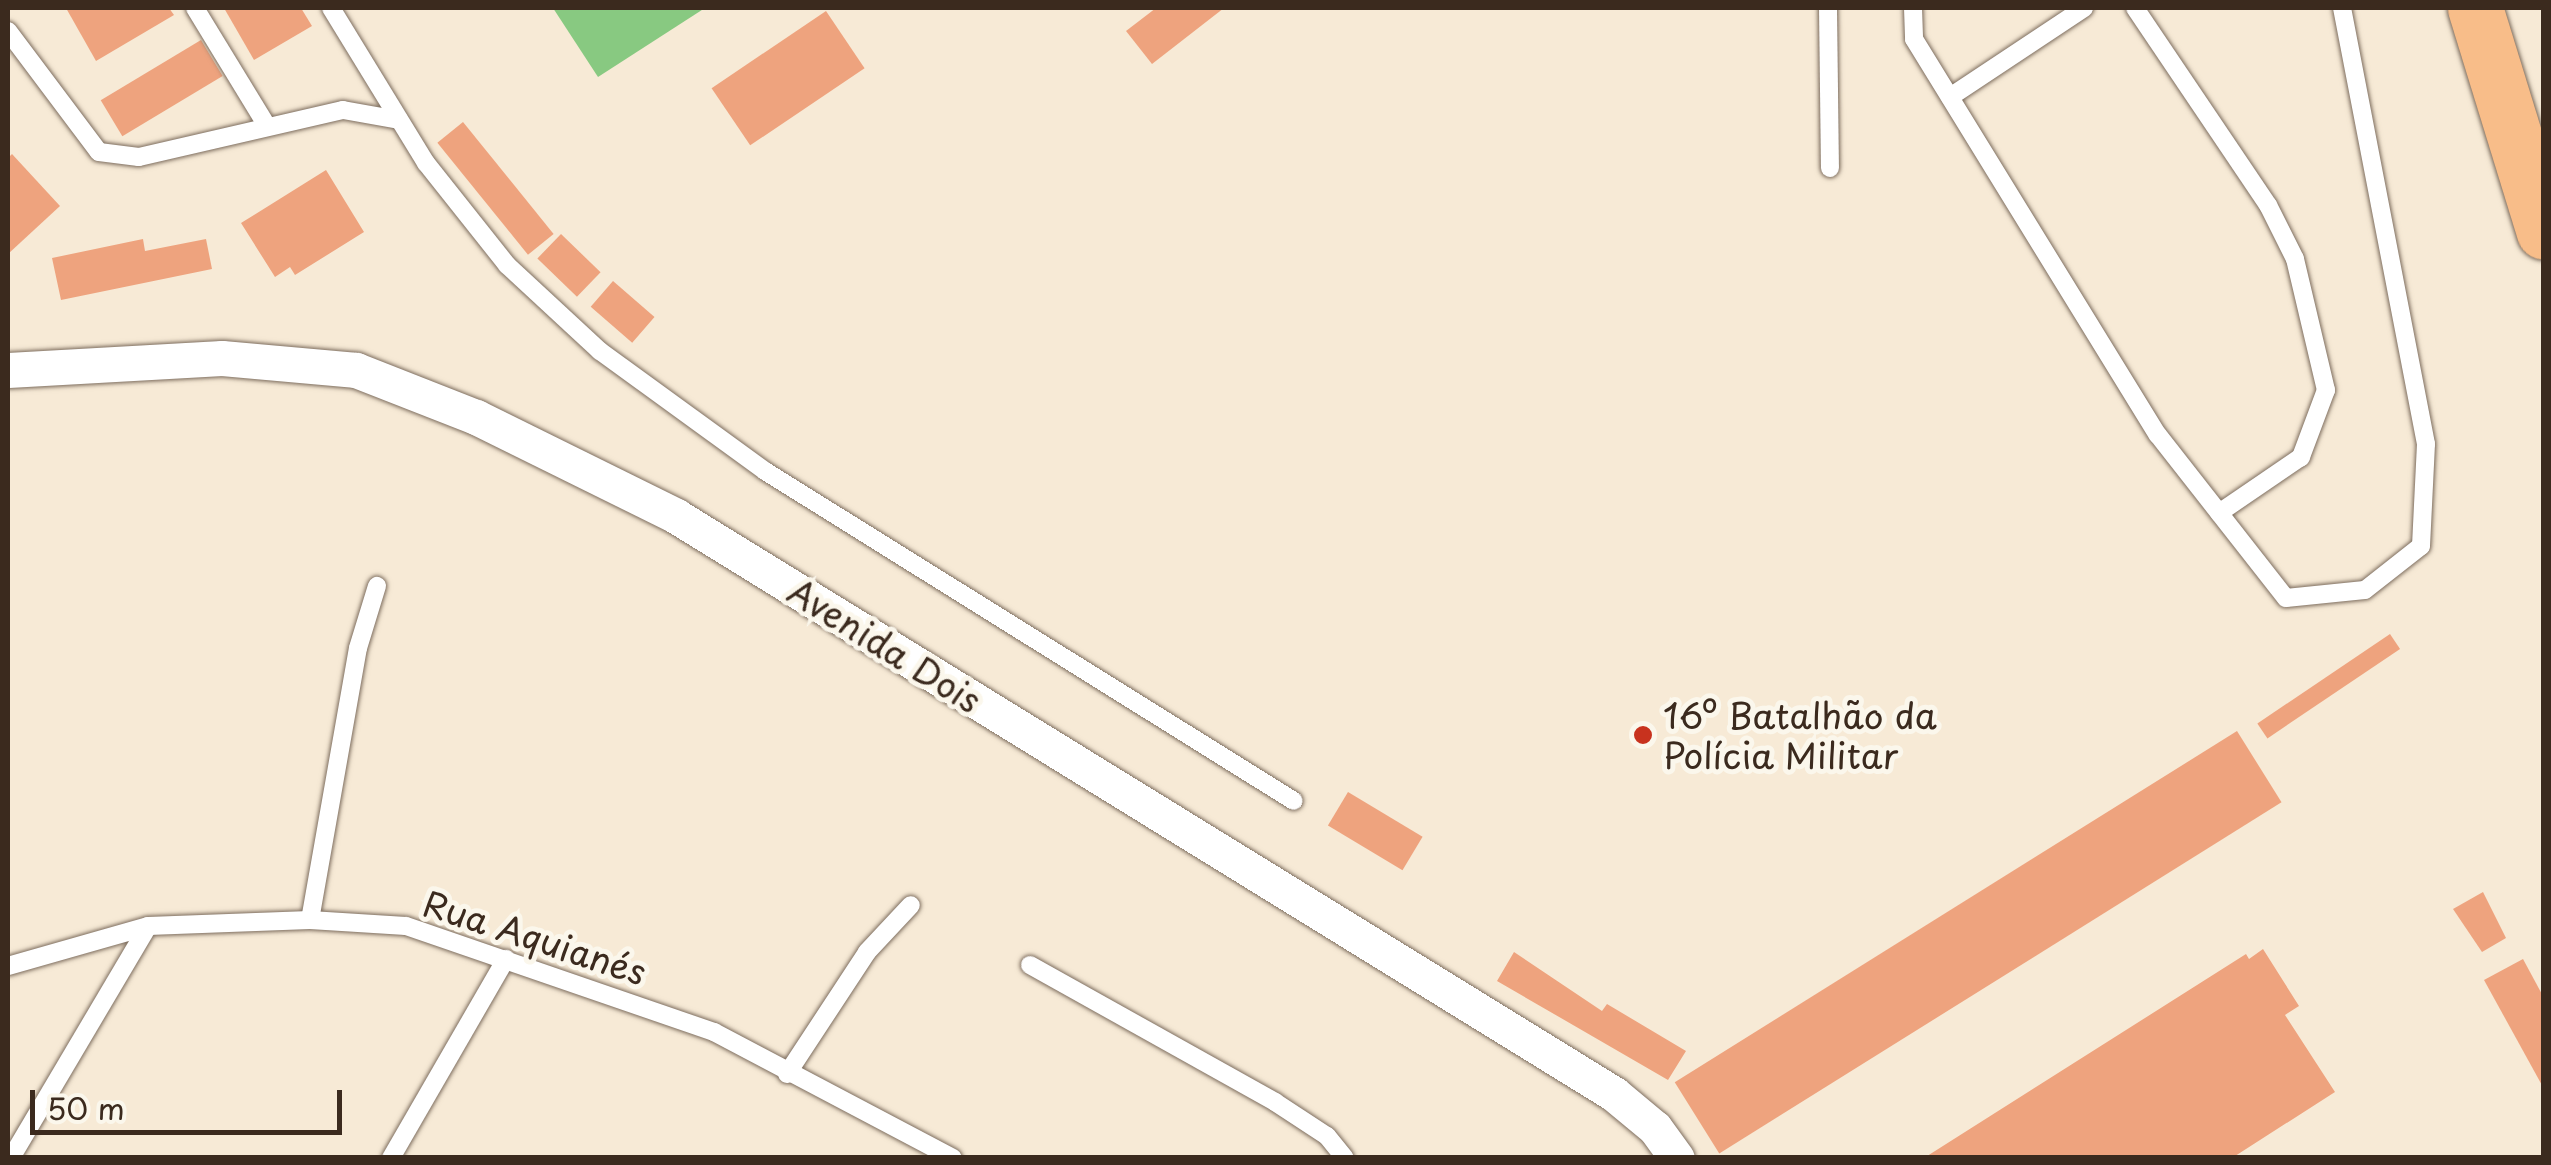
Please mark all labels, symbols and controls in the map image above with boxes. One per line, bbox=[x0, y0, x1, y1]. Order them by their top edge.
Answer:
street label: Avenida Dois bbox=[782, 570, 988, 720]
place label: 16º Batalhão da Polícia Militar bbox=[1663, 694, 1937, 776]
marker: 16º Batalhão da Polícia Militar bbox=[1632, 724, 1654, 746]
street label: Rua Aquianés bbox=[417, 881, 653, 993]
scale bar bbox=[35, 1070, 348, 1132]
text: 50 m bbox=[47, 1085, 125, 1130]

